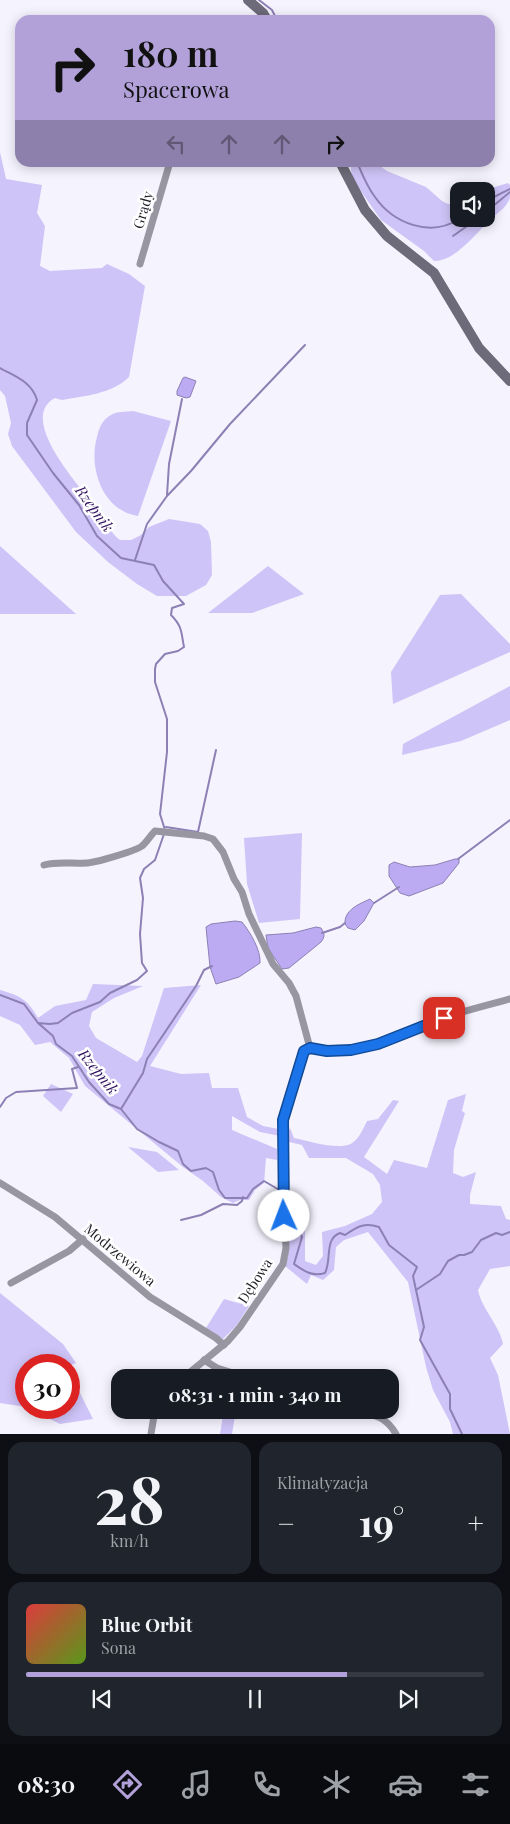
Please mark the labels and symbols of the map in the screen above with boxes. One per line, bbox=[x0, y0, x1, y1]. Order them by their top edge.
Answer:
street label: Grądy bbox=[128, 189, 157, 231]
water label: Rzepnik bbox=[71, 480, 119, 536]
pin bbox=[423, 997, 465, 1039]
water label: Rzepnik bbox=[74, 1044, 123, 1098]
position arrow bbox=[257, 1189, 309, 1241]
street label: Modrzewiowa bbox=[81, 1219, 160, 1290]
street label: Dębowa bbox=[233, 1254, 276, 1307]
speed limit sign: 30 bbox=[15, 1354, 80, 1419]

